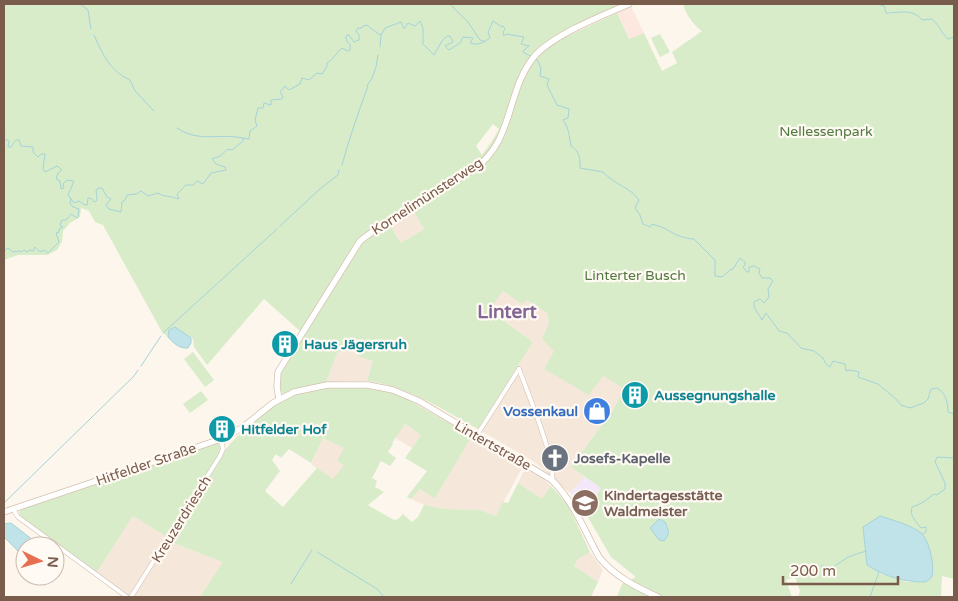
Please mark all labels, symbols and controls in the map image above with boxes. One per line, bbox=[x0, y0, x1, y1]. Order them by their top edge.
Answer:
park label: Nellessenpark bbox=[779, 123, 873, 140]
street label: Kornelimünsterweg bbox=[368, 154, 486, 239]
park label: Linterter Busch bbox=[584, 267, 686, 284]
district label: Lintert bbox=[477, 301, 537, 323]
building icon: Haus Jägersruh bbox=[270, 329, 300, 359]
place label: Haus Jägersruh bbox=[304, 336, 407, 353]
building icon: Aussegnungshalle bbox=[620, 380, 650, 410]
place label: Aussegnungshalle bbox=[654, 387, 775, 404]
shop icon: Vossenkaul bbox=[582, 396, 612, 426]
place label: Vossenkaul bbox=[503, 403, 578, 420]
building icon: Hitfelder Hof bbox=[207, 414, 237, 444]
street label: Lintertstraße bbox=[451, 417, 534, 474]
place label: Hitfelder Hof bbox=[241, 421, 327, 438]
street label: Hitfelder Straße bbox=[94, 439, 198, 490]
church icon: Josefs-Kapelle bbox=[540, 443, 570, 473]
place label: Josefs-Kapelle bbox=[573, 450, 670, 467]
street label: Kreuzerdriesch bbox=[148, 473, 215, 566]
place label: Kindertagesstätte Waldmeister bbox=[604, 487, 723, 520]
school or university icon: Kindertagesstätte Waldmeister bbox=[570, 488, 600, 518]
north arrow bbox=[15, 536, 65, 586]
scale bar bbox=[783, 554, 898, 586]
text: N bbox=[43, 556, 61, 568]
text: 200 m bbox=[790, 562, 836, 580]

